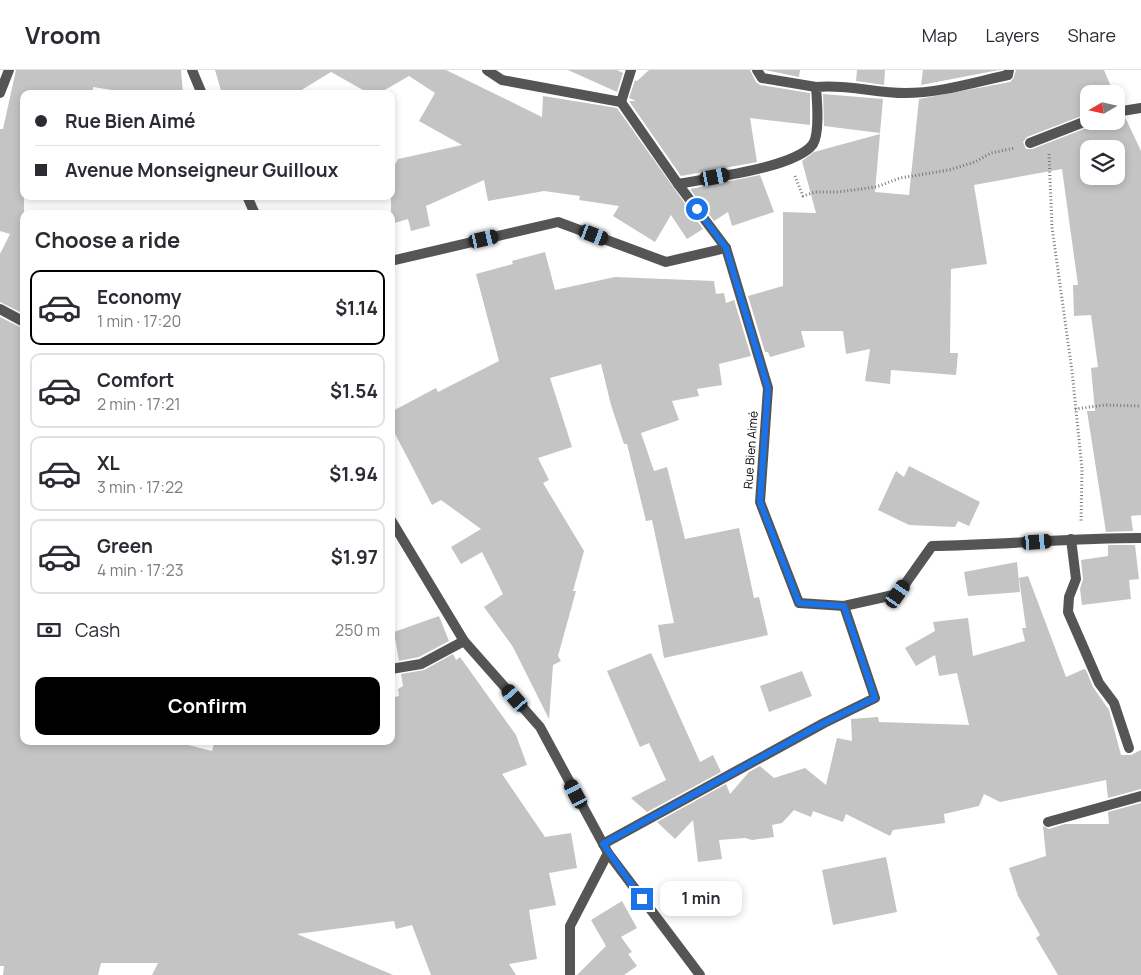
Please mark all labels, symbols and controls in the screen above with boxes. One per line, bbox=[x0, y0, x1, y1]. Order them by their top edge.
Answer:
text: Vroom bbox=[25, 18, 101, 51]
text: Map bbox=[922, 23, 957, 47]
text: Layers bbox=[985, 23, 1039, 47]
text: Share bbox=[1067, 23, 1116, 47]
north arrow bbox=[1080, 85, 1125, 130]
map controls bbox=[1080, 85, 1125, 185]
text: Rue Bien Aimé bbox=[65, 108, 195, 134]
button: layers bbox=[1080, 140, 1125, 185]
text: Avenue Monseigneur Guilloux bbox=[65, 157, 338, 183]
car bbox=[698, 167, 731, 187]
route start bbox=[686, 198, 708, 220]
car bbox=[577, 223, 610, 247]
text: Choose a ride bbox=[35, 225, 180, 255]
car bbox=[467, 228, 500, 250]
text: Economy bbox=[97, 284, 181, 310]
icon: car bbox=[37, 285, 82, 330]
text: $1.14 bbox=[335, 295, 378, 321]
text: 1 min · 17:20 bbox=[97, 310, 181, 332]
text: Comfort bbox=[97, 367, 174, 393]
icon: car bbox=[37, 368, 82, 413]
text: $1.54 bbox=[330, 378, 378, 404]
text: 2 min · 17:21 bbox=[97, 393, 181, 415]
street label: Rue Bien Aimé bbox=[739, 410, 762, 490]
text: XL bbox=[97, 450, 120, 476]
icon: car bbox=[37, 451, 82, 496]
text: $1.94 bbox=[329, 461, 378, 487]
text: 3 min · 17:22 bbox=[97, 476, 183, 498]
text: Green bbox=[97, 533, 153, 559]
car bbox=[1021, 533, 1052, 551]
icon: car bbox=[37, 534, 82, 579]
text: $1.97 bbox=[331, 544, 378, 570]
text: 4 min · 17:23 bbox=[97, 559, 184, 581]
car bbox=[883, 577, 912, 611]
icon: cash bbox=[35, 616, 63, 644]
text: Cash bbox=[75, 617, 120, 643]
text: 250 m bbox=[335, 619, 380, 641]
button: Confirm bbox=[35, 677, 380, 735]
car bbox=[499, 682, 530, 714]
car bbox=[562, 777, 589, 811]
callout: 1 min bbox=[660, 882, 742, 916]
text: 1 min bbox=[681, 887, 721, 909]
route end bbox=[631, 888, 653, 910]

